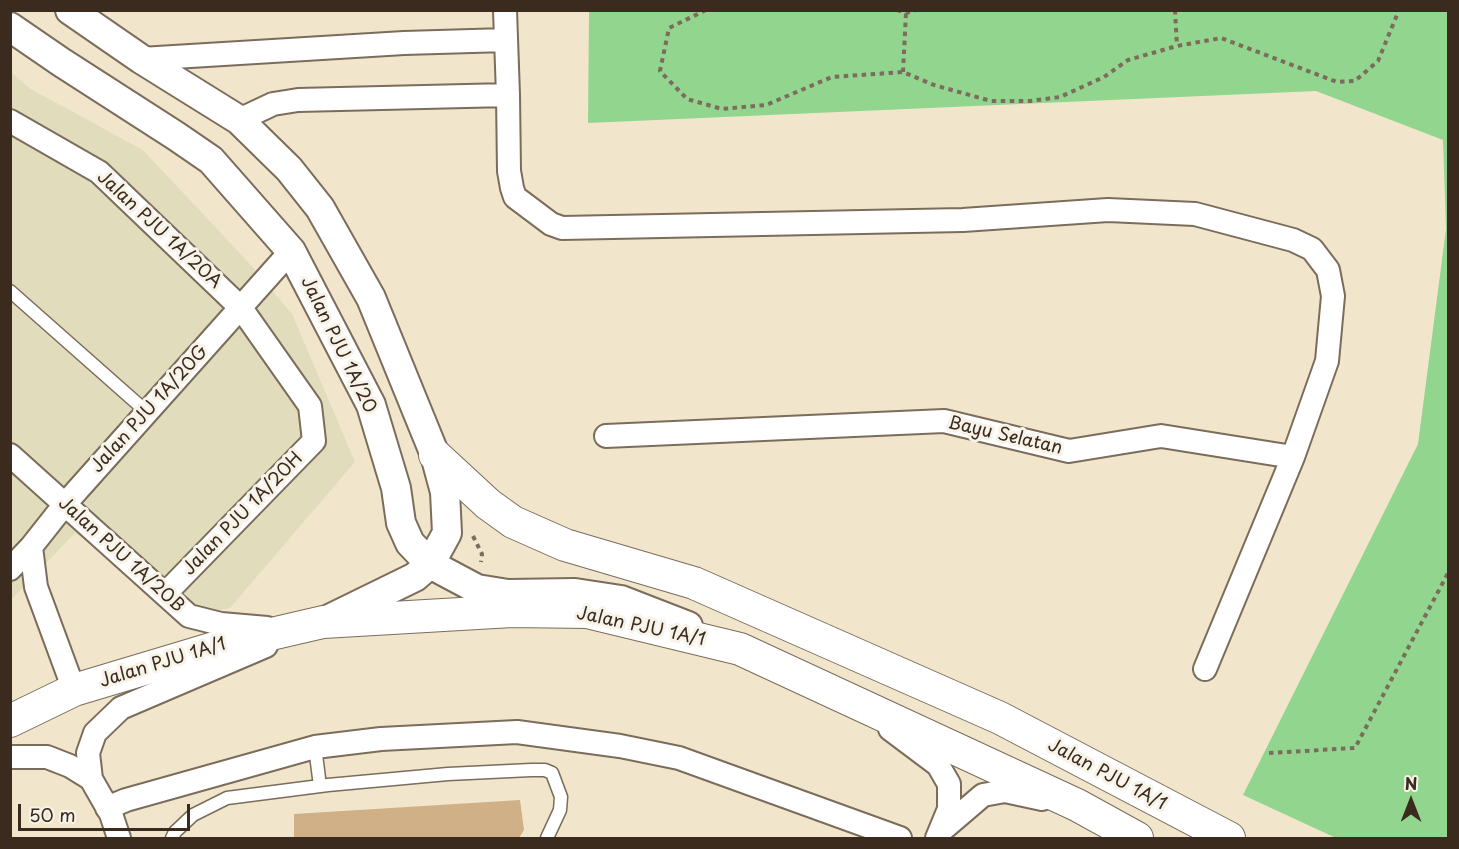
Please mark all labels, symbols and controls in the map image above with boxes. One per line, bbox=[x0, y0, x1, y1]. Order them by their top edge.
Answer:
street label: Jalan PJU 1A/20A bbox=[92, 167, 226, 293]
street label: Jalan PJU 1A/20 bbox=[296, 273, 380, 417]
street label: Jalan PJU 1A/20G bbox=[87, 341, 213, 477]
street label: Bayu Selatan bbox=[946, 412, 1064, 460]
street label: Jalan PJU 1A/20H bbox=[179, 448, 307, 580]
street label: Jalan PJU 1A/20B bbox=[54, 493, 188, 617]
street label: Jalan PJU 1A/1 bbox=[574, 603, 708, 651]
street label: Jalan PJU 1A/1 bbox=[97, 633, 229, 693]
street label: Jalan PJU 1A/1 bbox=[1044, 735, 1170, 815]
north arrow bbox=[1381, 771, 1441, 831]
text: N bbox=[1405, 771, 1417, 795]
scale bar bbox=[21, 792, 194, 830]
text: 50 m bbox=[29, 801, 76, 828]

